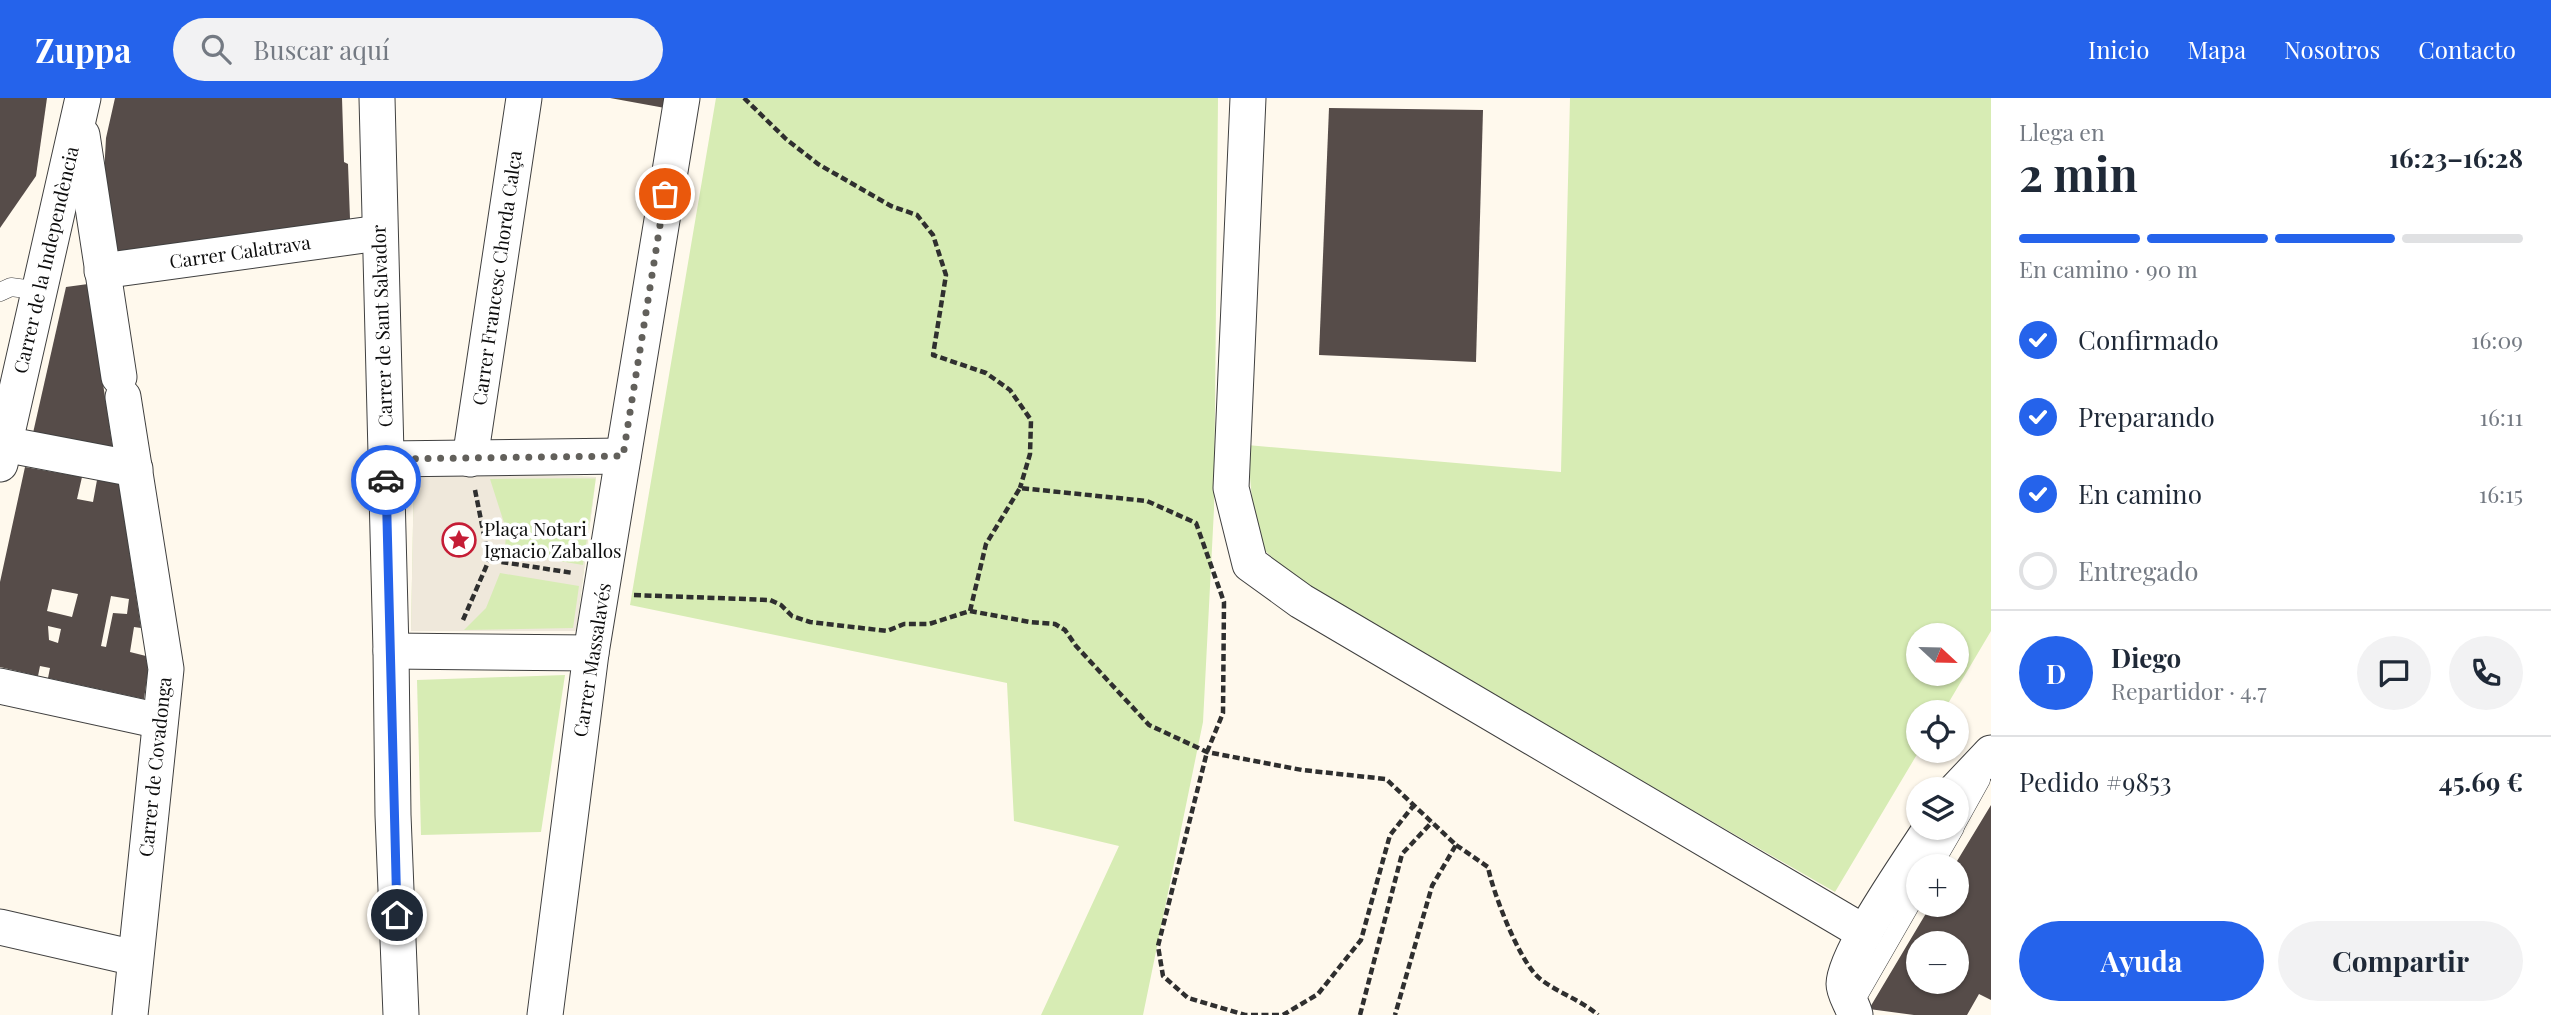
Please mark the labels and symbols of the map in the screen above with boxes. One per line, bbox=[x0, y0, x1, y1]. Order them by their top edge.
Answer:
street label: Carrer de la Independència bbox=[6, 143, 84, 376]
street label: Carrer Francesc Chorda Calça bbox=[465, 148, 527, 407]
pin bbox=[635, 164, 695, 224]
street label: Carrer de Sant Salvador bbox=[364, 224, 398, 428]
street label: Carrer Calatrava bbox=[168, 228, 313, 274]
courier bbox=[351, 445, 421, 515]
place label: Plaça Notari Ignacio Zaballos bbox=[484, 515, 622, 563]
place icon: Plaça Notari Ignacio Zaballos bbox=[440, 521, 478, 559]
street label: Carrer Massalavés bbox=[566, 581, 616, 739]
north arrow bbox=[1906, 623, 1969, 686]
street label: Carrer de Covadonga bbox=[132, 675, 176, 858]
pin bbox=[367, 885, 427, 945]

